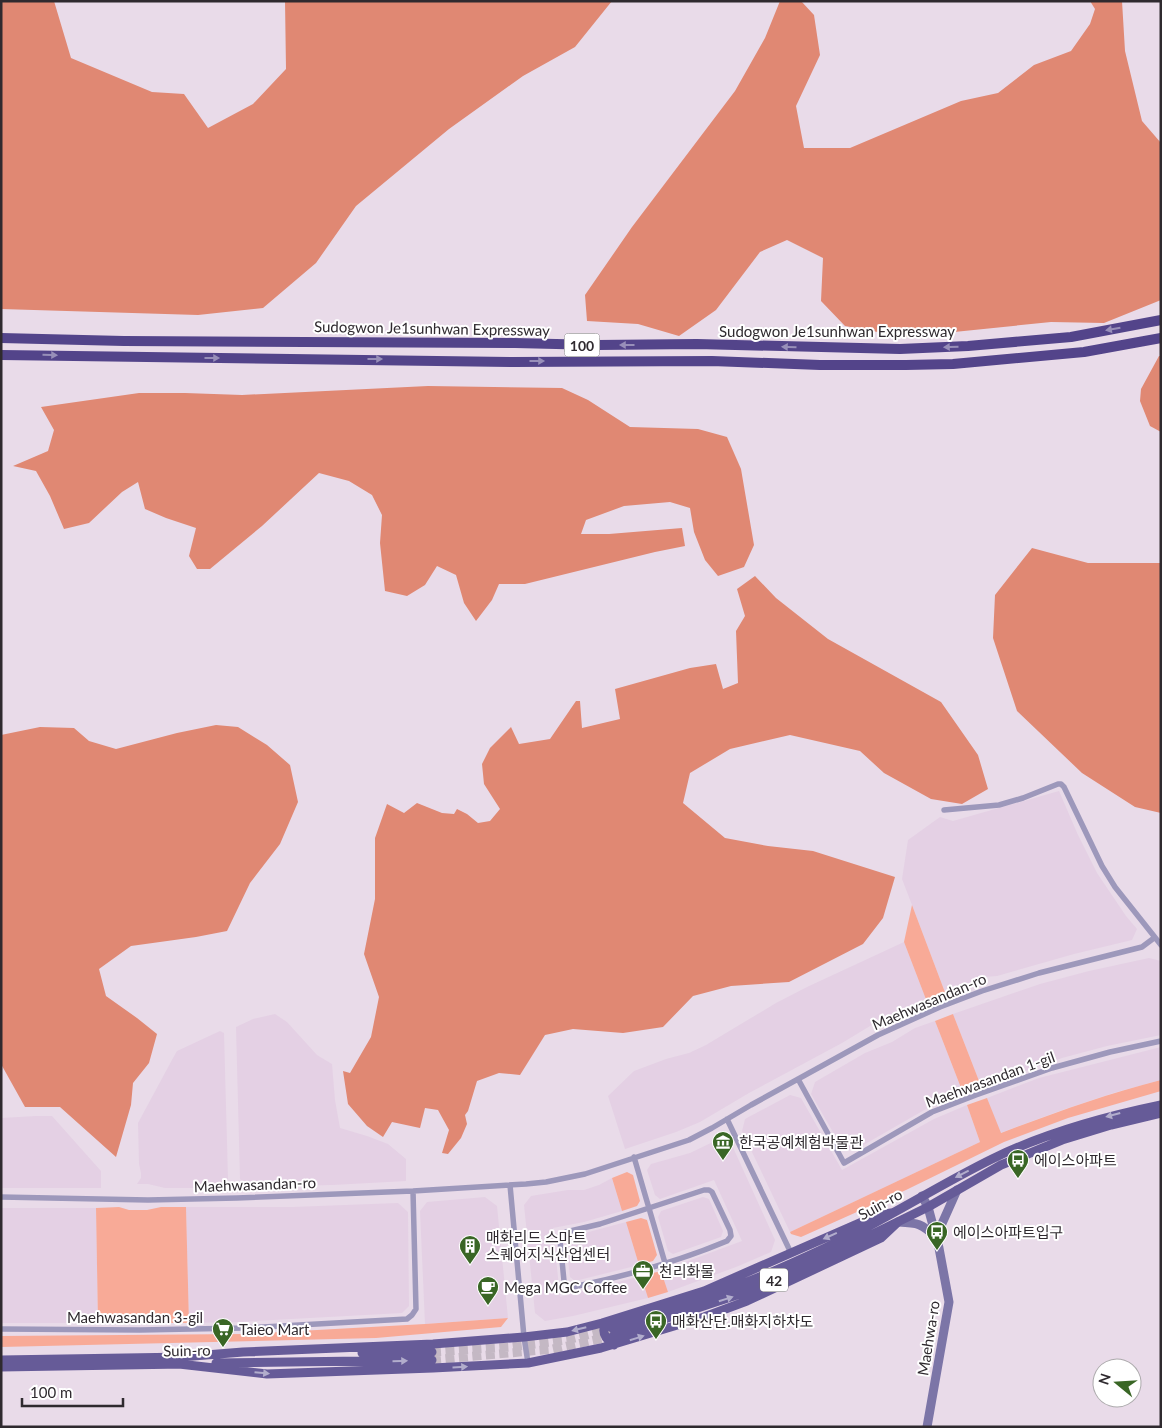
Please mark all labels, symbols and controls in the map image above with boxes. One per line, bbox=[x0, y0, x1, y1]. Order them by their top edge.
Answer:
street label: Sudogwon Je1sunhwan Expressway bbox=[314, 317, 550, 339]
street label: Sudogwon Je1sunhwan Expressway bbox=[719, 322, 955, 340]
one-way arrow bbox=[1104, 326, 1120, 334]
road number: 100 bbox=[564, 334, 600, 356]
one-way arrow bbox=[618, 341, 634, 349]
one-way arrow bbox=[781, 343, 797, 351]
one-way arrow bbox=[943, 343, 959, 351]
one-way arrow bbox=[42, 351, 58, 359]
one-way arrow bbox=[205, 354, 221, 362]
one-way arrow bbox=[367, 355, 383, 363]
one-way arrow bbox=[530, 357, 546, 365]
street label: Maehwasandan-ro bbox=[869, 969, 989, 1033]
street label: Maehwasandan 1-gil bbox=[923, 1047, 1057, 1111]
one-way arrow bbox=[1106, 1112, 1121, 1120]
museum icon: 한국공예체험박물관 bbox=[711, 1130, 735, 1161]
place label: 한국공예체험박물관 bbox=[739, 1133, 863, 1151]
bus stop icon: 에이스아파트 bbox=[1006, 1148, 1030, 1179]
place label: 에이스아파트 bbox=[1034, 1151, 1117, 1169]
one-way arrow bbox=[955, 1170, 969, 1178]
street label: Maehwasandan-ro bbox=[194, 1173, 316, 1195]
street label: Suin-ro bbox=[855, 1185, 905, 1223]
bus stop icon: 에이스아파트입구 bbox=[925, 1220, 949, 1251]
place label: 에이스아파트입구 bbox=[953, 1223, 1063, 1241]
place label: 매화리드 스마트 스퀘어지식산업센터 bbox=[486, 1228, 610, 1263]
one-way arrow bbox=[822, 1233, 837, 1241]
building icon: 매화리드 스마트 스퀘어지식산업센터 bbox=[458, 1234, 482, 1265]
office icon: 천리화물 bbox=[631, 1259, 655, 1290]
place label: 천리화물 bbox=[659, 1262, 714, 1280]
road number: 42 bbox=[760, 1268, 788, 1292]
cafe icon: Mega MGC Coffee bbox=[476, 1275, 500, 1306]
place label: Mega MGC Coffee bbox=[504, 1278, 627, 1296]
one-way arrow bbox=[719, 1295, 734, 1303]
street label: Maehwa-ro bbox=[913, 1299, 943, 1377]
street label: Maehwasandan 3-gil bbox=[67, 1308, 203, 1326]
bus stop icon: 매화산단.매화지하차도 bbox=[644, 1309, 668, 1340]
place label: 매화산단.매화지하차도 bbox=[672, 1312, 814, 1330]
supermarket icon: Taieo Mart bbox=[211, 1317, 235, 1348]
place label: Taieo Mart bbox=[239, 1320, 310, 1338]
one-way arrow bbox=[572, 1325, 587, 1333]
one-way arrow bbox=[629, 1333, 644, 1341]
street label: Suin-ro bbox=[163, 1341, 211, 1359]
one-way arrow bbox=[392, 1357, 408, 1365]
north arrow bbox=[1092, 1358, 1142, 1408]
one-way arrow bbox=[452, 1362, 468, 1370]
one-way arrow bbox=[255, 1370, 271, 1378]
text: N bbox=[1094, 1371, 1114, 1387]
scale bar bbox=[22, 1376, 124, 1408]
text: 100 m bbox=[30, 1383, 72, 1401]

